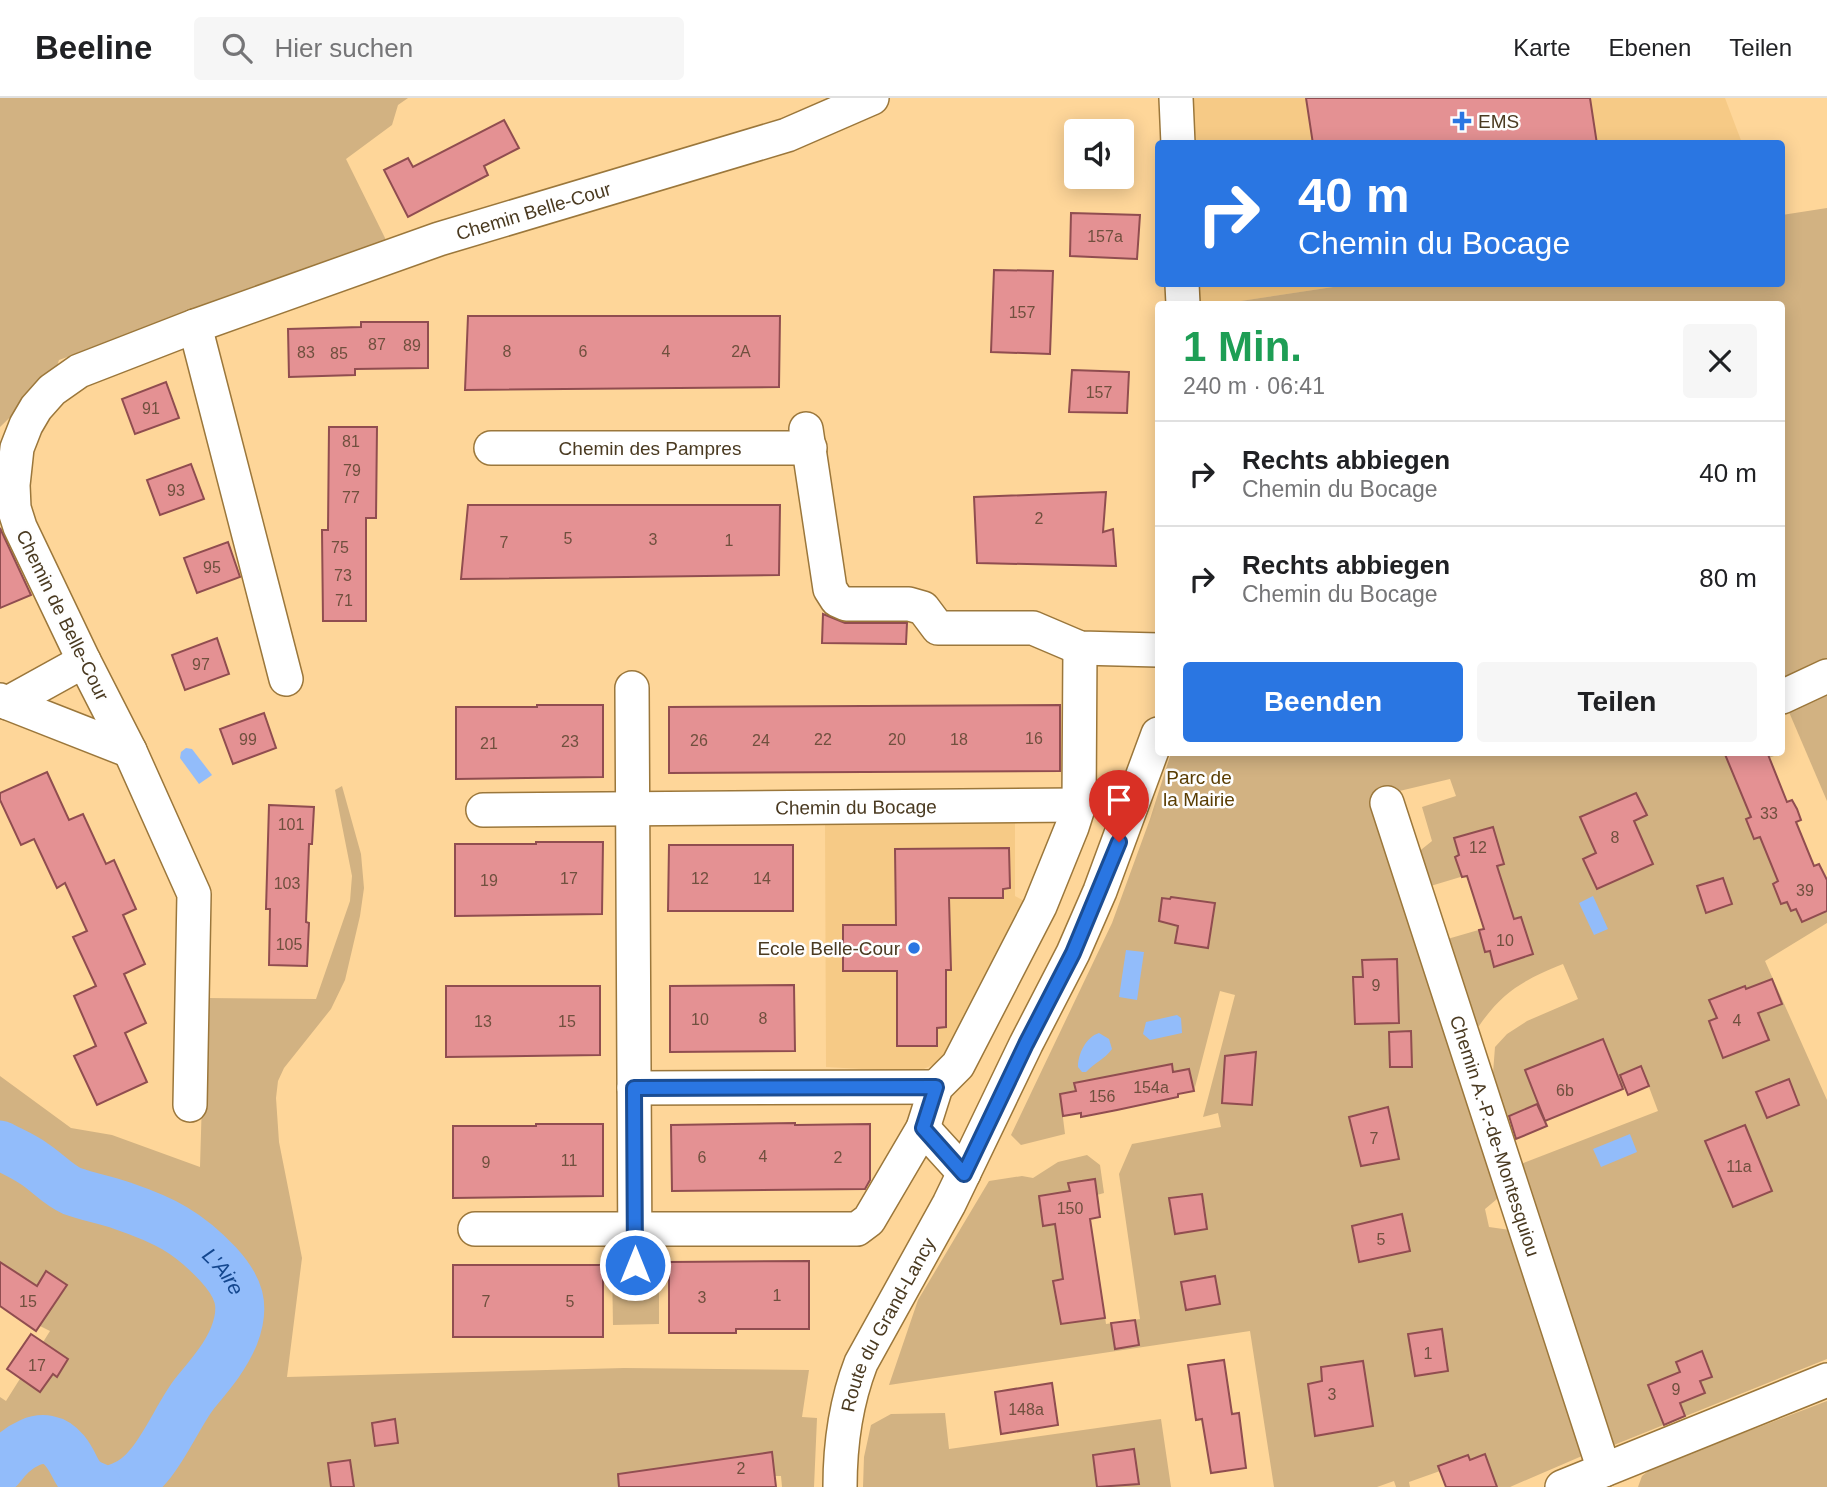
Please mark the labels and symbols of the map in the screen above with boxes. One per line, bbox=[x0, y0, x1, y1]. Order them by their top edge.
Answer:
marker: EMS bbox=[1452, 111, 1472, 131]
place label: EMS bbox=[1478, 111, 1519, 132]
street label: Chemin Belle-Cour bbox=[454, 178, 614, 244]
house number: 157a bbox=[1087, 228, 1123, 245]
house number: 157 bbox=[1009, 304, 1035, 321]
house number: 87 bbox=[368, 336, 386, 353]
house number: 89 bbox=[403, 337, 421, 354]
house number: 8 bbox=[503, 343, 512, 360]
house number: 6 bbox=[579, 343, 588, 360]
house number: 4 bbox=[662, 343, 671, 360]
house number: 2A bbox=[731, 343, 751, 360]
house number: 83 bbox=[297, 344, 315, 361]
house number: 85 bbox=[330, 345, 348, 362]
house number: 157 bbox=[1086, 384, 1112, 401]
house number: 91 bbox=[142, 400, 160, 417]
house number: 81 bbox=[342, 433, 360, 450]
street label: Chemin des Pampres bbox=[559, 438, 741, 459]
house number: 79 bbox=[343, 462, 361, 479]
house number: 93 bbox=[167, 482, 185, 499]
house number: 77 bbox=[342, 489, 360, 506]
house number: 2 bbox=[1035, 510, 1044, 527]
street label: Chemin de Belle-Cour bbox=[12, 527, 113, 704]
house number: 5 bbox=[564, 530, 573, 547]
house number: 3 bbox=[649, 531, 658, 548]
house number: 1 bbox=[725, 532, 734, 549]
house number: 7 bbox=[500, 534, 509, 551]
house number: 75 bbox=[331, 539, 349, 556]
house number: 95 bbox=[203, 559, 221, 576]
house number: 73 bbox=[334, 567, 352, 584]
house number: 71 bbox=[335, 592, 353, 609]
house number: 97 bbox=[192, 656, 210, 673]
house number: 16 bbox=[1025, 730, 1043, 747]
house number: 99 bbox=[239, 731, 257, 748]
house number: 22 bbox=[814, 731, 832, 748]
house number: 20 bbox=[888, 731, 906, 748]
house number: 18 bbox=[950, 731, 968, 748]
house number: 26 bbox=[690, 732, 708, 749]
house number: 24 bbox=[752, 732, 770, 749]
house number: 23 bbox=[561, 733, 579, 750]
house number: 21 bbox=[480, 735, 498, 752]
park label: Parc de la Mairie bbox=[1163, 767, 1235, 810]
pin bbox=[1089, 770, 1149, 842]
street label: Chemin du Bocage bbox=[775, 796, 937, 819]
house number: 33 bbox=[1760, 805, 1778, 822]
house number: 101 bbox=[278, 816, 304, 833]
house number: 8 bbox=[1611, 829, 1620, 846]
house number: 12 bbox=[1469, 839, 1487, 856]
house number: 17 bbox=[560, 870, 578, 887]
house number: 12 bbox=[691, 870, 709, 887]
house number: 14 bbox=[753, 870, 771, 887]
house number: 19 bbox=[480, 872, 498, 889]
house number: 103 bbox=[274, 875, 300, 892]
house number: 39 bbox=[1796, 882, 1814, 899]
house number: 10 bbox=[1496, 932, 1514, 949]
house number: 105 bbox=[276, 936, 302, 953]
place label: Ecole Belle-Cour bbox=[757, 938, 901, 959]
marker: Ecole Belle-Cour bbox=[906, 940, 922, 956]
house number: 9 bbox=[1372, 977, 1381, 994]
house number: 8 bbox=[759, 1010, 768, 1027]
house number: 10 bbox=[691, 1011, 709, 1028]
house number: 4 bbox=[1733, 1012, 1742, 1029]
house number: 13 bbox=[474, 1013, 492, 1030]
house number: 15 bbox=[558, 1013, 576, 1030]
street label: Chemin A.-P.-de-Montesquiou bbox=[1446, 1013, 1544, 1259]
house number: 154a bbox=[1133, 1079, 1169, 1096]
house number: 6b bbox=[1556, 1082, 1574, 1099]
house number: 156 bbox=[1089, 1088, 1115, 1105]
house number: 7 bbox=[1370, 1130, 1379, 1147]
house number: 4 bbox=[759, 1148, 768, 1165]
house number: 6 bbox=[698, 1149, 707, 1166]
house number: 2 bbox=[834, 1149, 843, 1166]
house number: 11 bbox=[561, 1152, 577, 1169]
house number: 9 bbox=[482, 1154, 491, 1171]
house number: 11a bbox=[1726, 1158, 1752, 1175]
house number: 150 bbox=[1057, 1200, 1083, 1217]
position arrow bbox=[598, 1228, 672, 1302]
house number: 5 bbox=[1377, 1231, 1386, 1248]
street label: Route du Grand-Lancy bbox=[837, 1234, 940, 1414]
water label: L'Aire bbox=[198, 1243, 249, 1298]
house number: 1 bbox=[773, 1287, 782, 1304]
house number: 3 bbox=[698, 1289, 707, 1306]
house number: 15 bbox=[19, 1293, 37, 1310]
house number: 7 bbox=[482, 1293, 491, 1310]
house number: 5 bbox=[566, 1293, 575, 1310]
house number: 1 bbox=[1424, 1345, 1433, 1362]
house number: 17 bbox=[28, 1357, 46, 1374]
house number: 9 bbox=[1672, 1381, 1681, 1398]
house number: 3 bbox=[1328, 1386, 1337, 1403]
house number: 148a bbox=[1008, 1401, 1044, 1418]
house number: 2 bbox=[737, 1460, 746, 1477]

